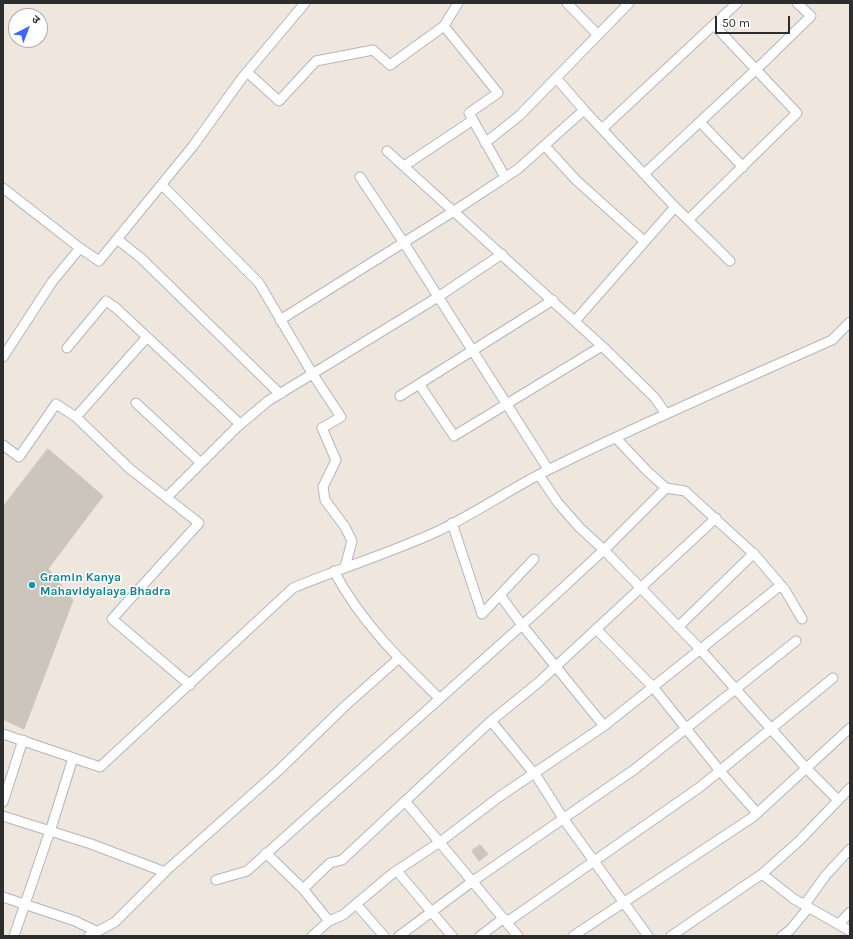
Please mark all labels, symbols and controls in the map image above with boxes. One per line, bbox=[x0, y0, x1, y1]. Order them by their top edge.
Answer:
north arrow bbox=[8, 8, 48, 48]
scale bar bbox=[717, 8, 792, 34]
text: उ bbox=[29, 12, 42, 26]
text: 50 m bbox=[722, 16, 750, 30]
place label: Gramin Kanya Mahavidyalaya Bhadra bbox=[40, 571, 171, 599]
marker: Gramin Kanya Mahavidyalaya Bhadra bbox=[27, 580, 37, 590]

